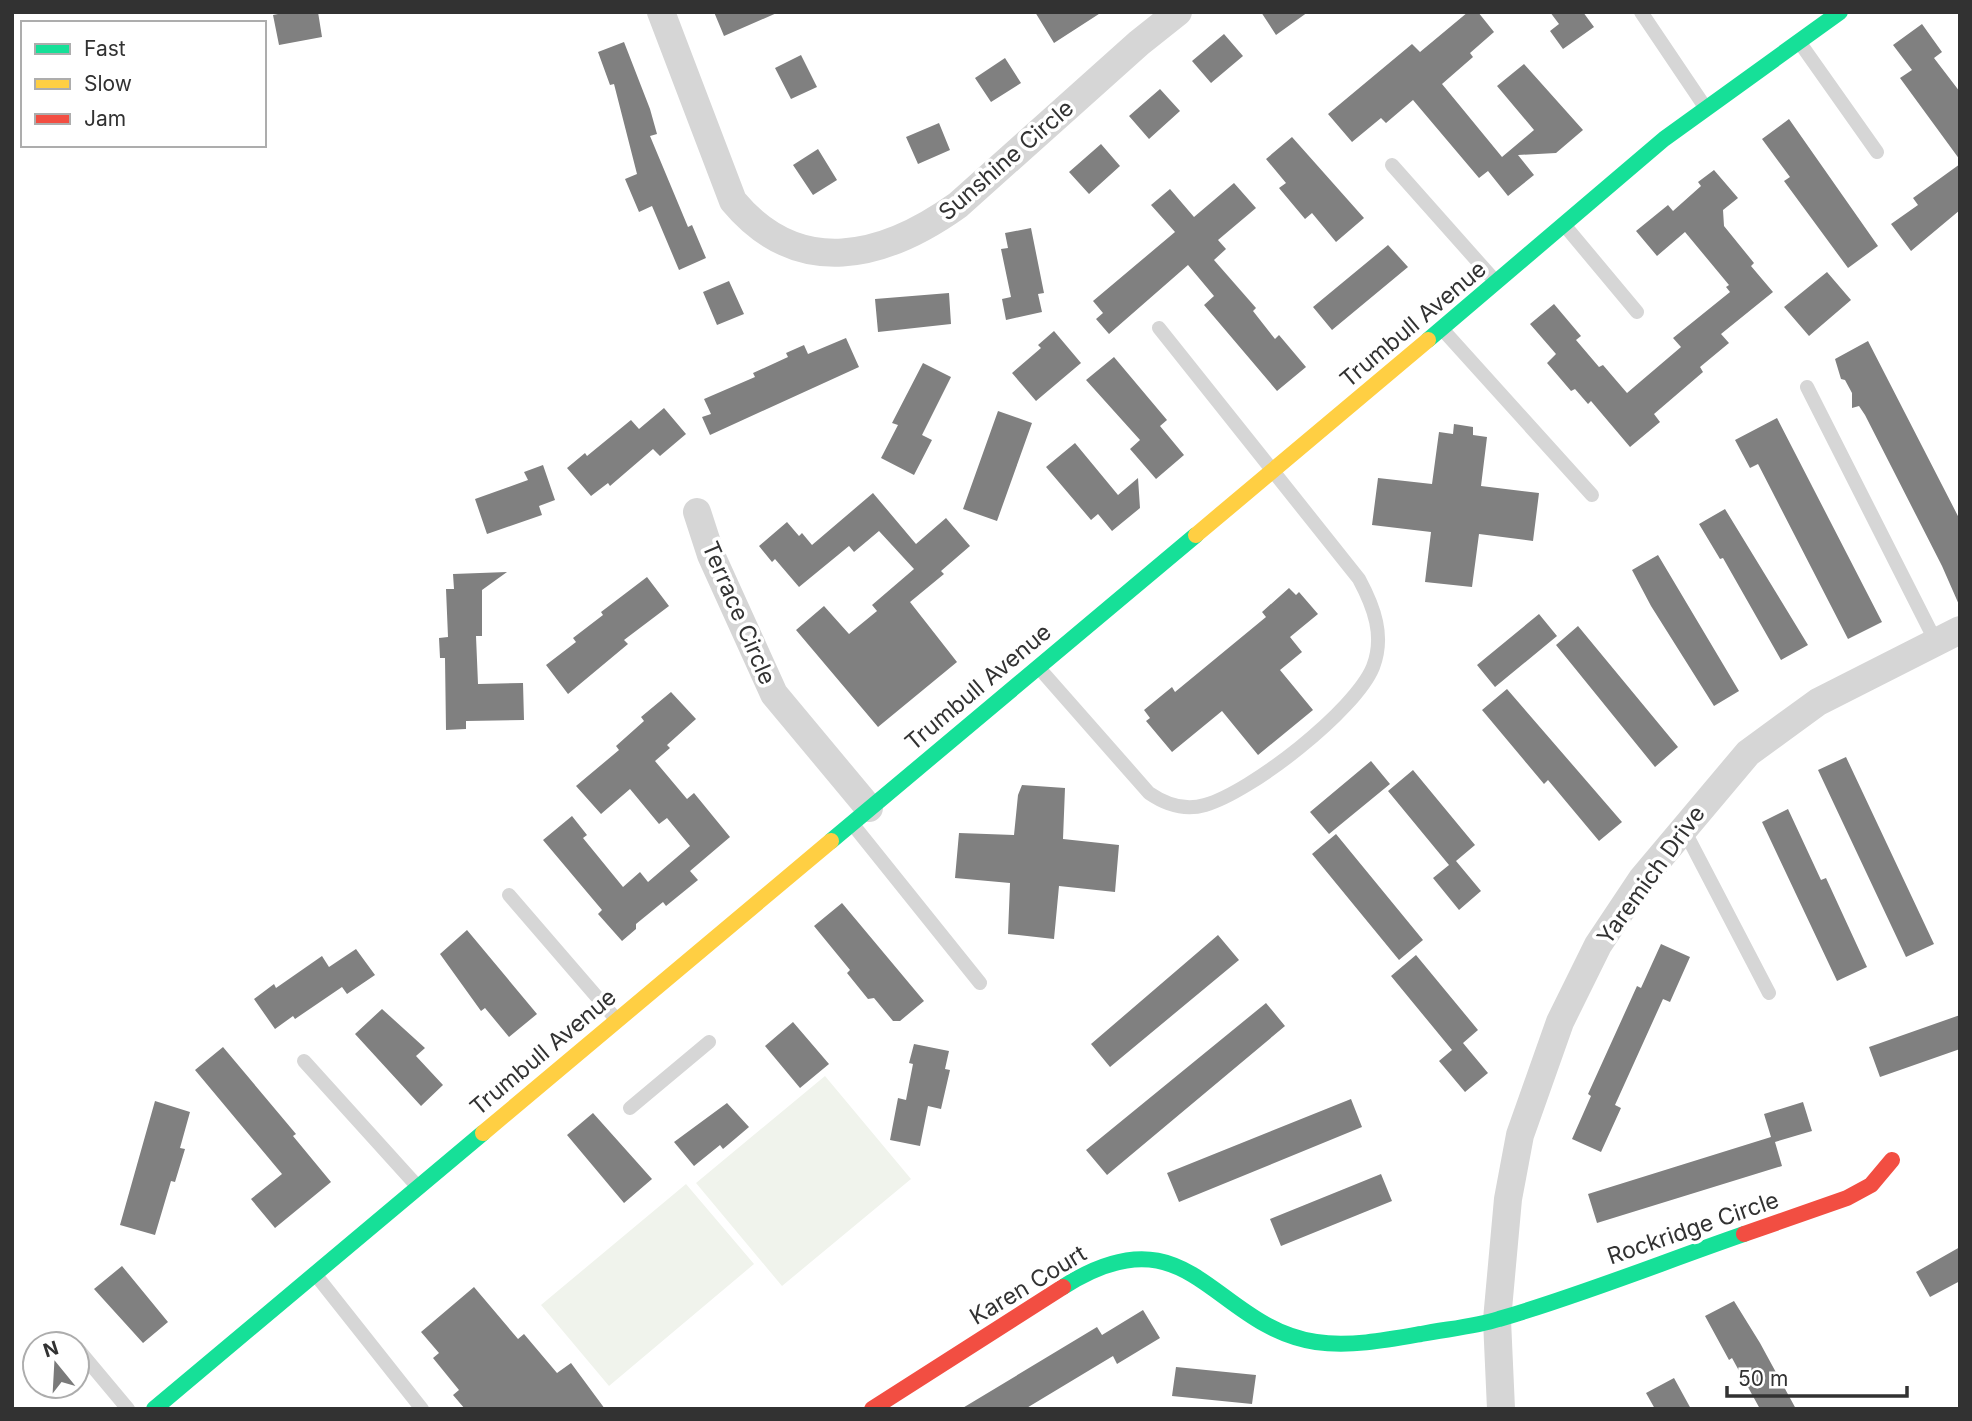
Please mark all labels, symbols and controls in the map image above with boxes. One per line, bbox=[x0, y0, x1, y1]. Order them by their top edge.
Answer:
legend bbox=[21, 21, 266, 147]
text: Fast bbox=[84, 36, 126, 61]
text: Slow bbox=[84, 71, 132, 96]
street label: Sunshine Circle bbox=[933, 94, 1079, 226]
text: Jam bbox=[84, 106, 126, 131]
street label: Trumbull Avenue bbox=[1334, 255, 1492, 393]
street label: Terrace Circle bbox=[696, 537, 782, 689]
street label: Trumbull Avenue bbox=[899, 618, 1057, 756]
street label: Yaremich Drive bbox=[1591, 800, 1711, 950]
street label: Trumbull Avenue bbox=[464, 983, 622, 1121]
street label: Rockridge Circle bbox=[1604, 1186, 1782, 1270]
street label: Karen Court bbox=[965, 1239, 1092, 1331]
north arrow bbox=[21, 1330, 91, 1400]
text: N bbox=[40, 1336, 61, 1362]
scale bar bbox=[1727, 1354, 1907, 1398]
text: 50 m bbox=[1738, 1366, 1788, 1391]

